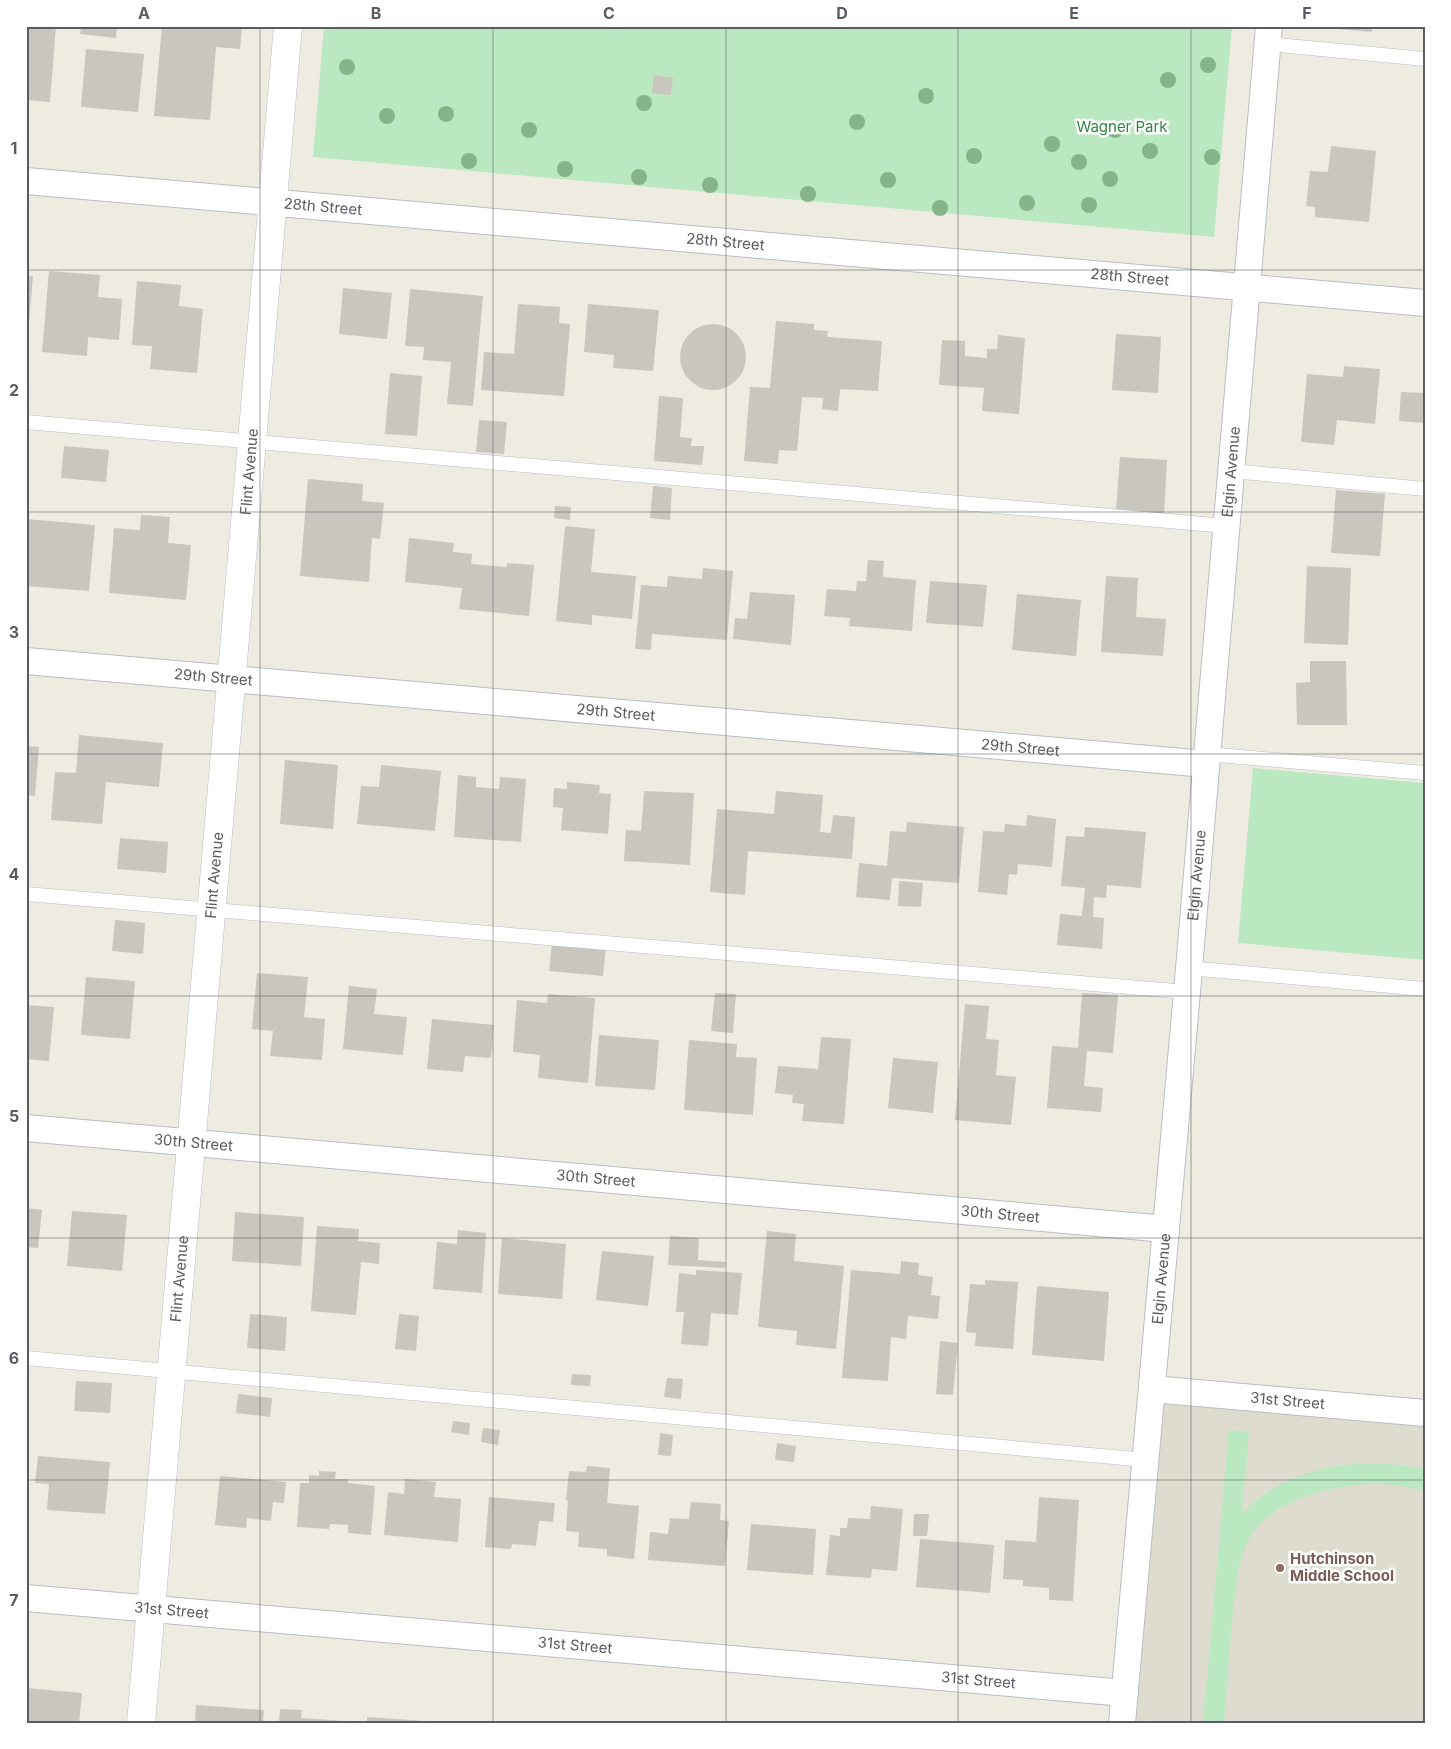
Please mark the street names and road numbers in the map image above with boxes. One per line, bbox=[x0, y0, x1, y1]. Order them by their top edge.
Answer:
street label: 28th Street bbox=[283, 194, 363, 219]
street label: 28th Street bbox=[685, 229, 766, 254]
street label: 28th Street bbox=[1090, 264, 1170, 290]
street label: Elgin Avenue bbox=[1217, 425, 1244, 518]
street label: Flint Avenue bbox=[236, 428, 262, 516]
street label: 29th Street bbox=[173, 664, 254, 690]
street label: 29th Street bbox=[576, 699, 656, 725]
street label: 29th Street bbox=[980, 734, 1061, 760]
street label: Elgin Avenue bbox=[1183, 829, 1210, 922]
street label: Flint Avenue bbox=[201, 831, 227, 919]
street label: 30th Street bbox=[153, 1129, 234, 1155]
street label: 30th Street bbox=[555, 1165, 636, 1191]
street label: 30th Street bbox=[960, 1201, 1041, 1227]
street label: Elgin Avenue bbox=[1147, 1232, 1175, 1325]
street label: Flint Avenue bbox=[166, 1235, 192, 1323]
street label: 31st Street bbox=[1249, 1388, 1326, 1413]
street label: 31st Street bbox=[133, 1597, 210, 1623]
street label: 31st Street bbox=[537, 1632, 613, 1658]
street label: 31st Street bbox=[940, 1667, 1017, 1693]

